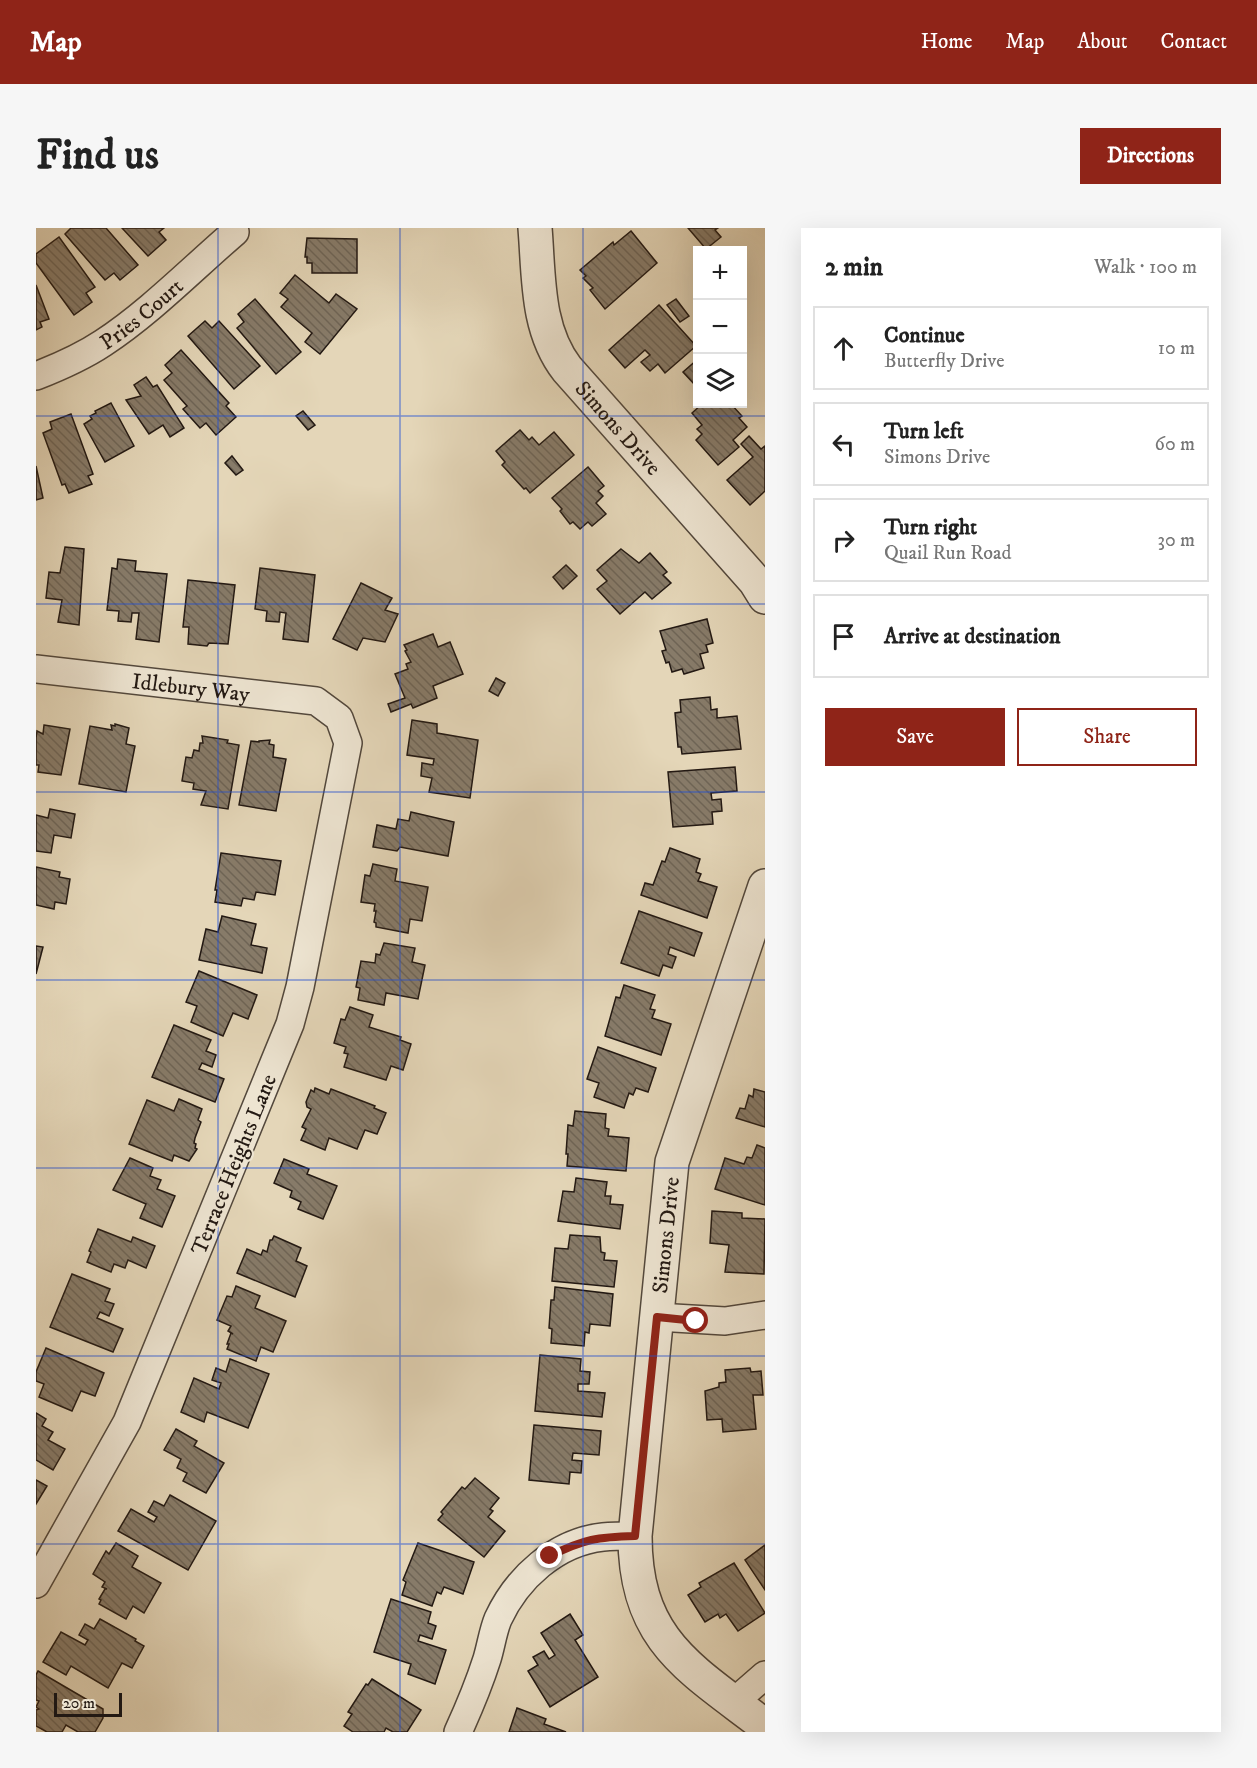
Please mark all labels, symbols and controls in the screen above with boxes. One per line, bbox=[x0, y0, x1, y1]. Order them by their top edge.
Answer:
text: Map bbox=[30, 25, 82, 60]
text: Home bbox=[921, 29, 973, 55]
text: Map bbox=[1006, 29, 1044, 55]
text: About bbox=[1077, 29, 1128, 55]
text: Contact bbox=[1161, 29, 1227, 55]
button: Directions bbox=[1080, 128, 1221, 184]
text: Find us bbox=[36, 130, 159, 182]
map controls bbox=[693, 246, 747, 408]
button: + bbox=[693, 246, 747, 300]
text: 2 min bbox=[825, 251, 883, 284]
text: Walk · 100 m bbox=[1094, 255, 1197, 280]
street label: Pries Court bbox=[95, 273, 189, 356]
button: − bbox=[693, 300, 747, 354]
text: Continue bbox=[884, 322, 965, 349]
icon: ahead bbox=[827, 332, 860, 365]
text: 10 m bbox=[1158, 336, 1195, 361]
text: Butterfly Drive bbox=[884, 349, 1004, 374]
button: layers bbox=[693, 354, 747, 408]
street label: Simons Drive bbox=[569, 376, 667, 481]
text: Turn left bbox=[884, 418, 964, 445]
icon: left bbox=[827, 428, 860, 461]
text: 60 m bbox=[1155, 432, 1195, 457]
text: Simons Drive bbox=[884, 445, 990, 470]
text: Turn right bbox=[884, 514, 977, 541]
icon: right bbox=[827, 524, 860, 557]
text: 30 m bbox=[1157, 528, 1195, 553]
text: Quail Run Road bbox=[884, 541, 1012, 566]
icon: arrive bbox=[827, 620, 860, 653]
text: Arrive at destination bbox=[884, 623, 1061, 650]
street label: Idlebury Way bbox=[131, 668, 252, 708]
button: Save bbox=[825, 708, 1005, 766]
button: Share bbox=[1017, 708, 1197, 766]
street label: Terrace Heights Lane bbox=[186, 1070, 283, 1259]
street label: Simons Drive bbox=[647, 1176, 686, 1295]
route start bbox=[682, 1307, 708, 1333]
route end bbox=[536, 1542, 562, 1568]
scale bar bbox=[54, 1690, 122, 1718]
text: 20 m bbox=[63, 1693, 95, 1713]

